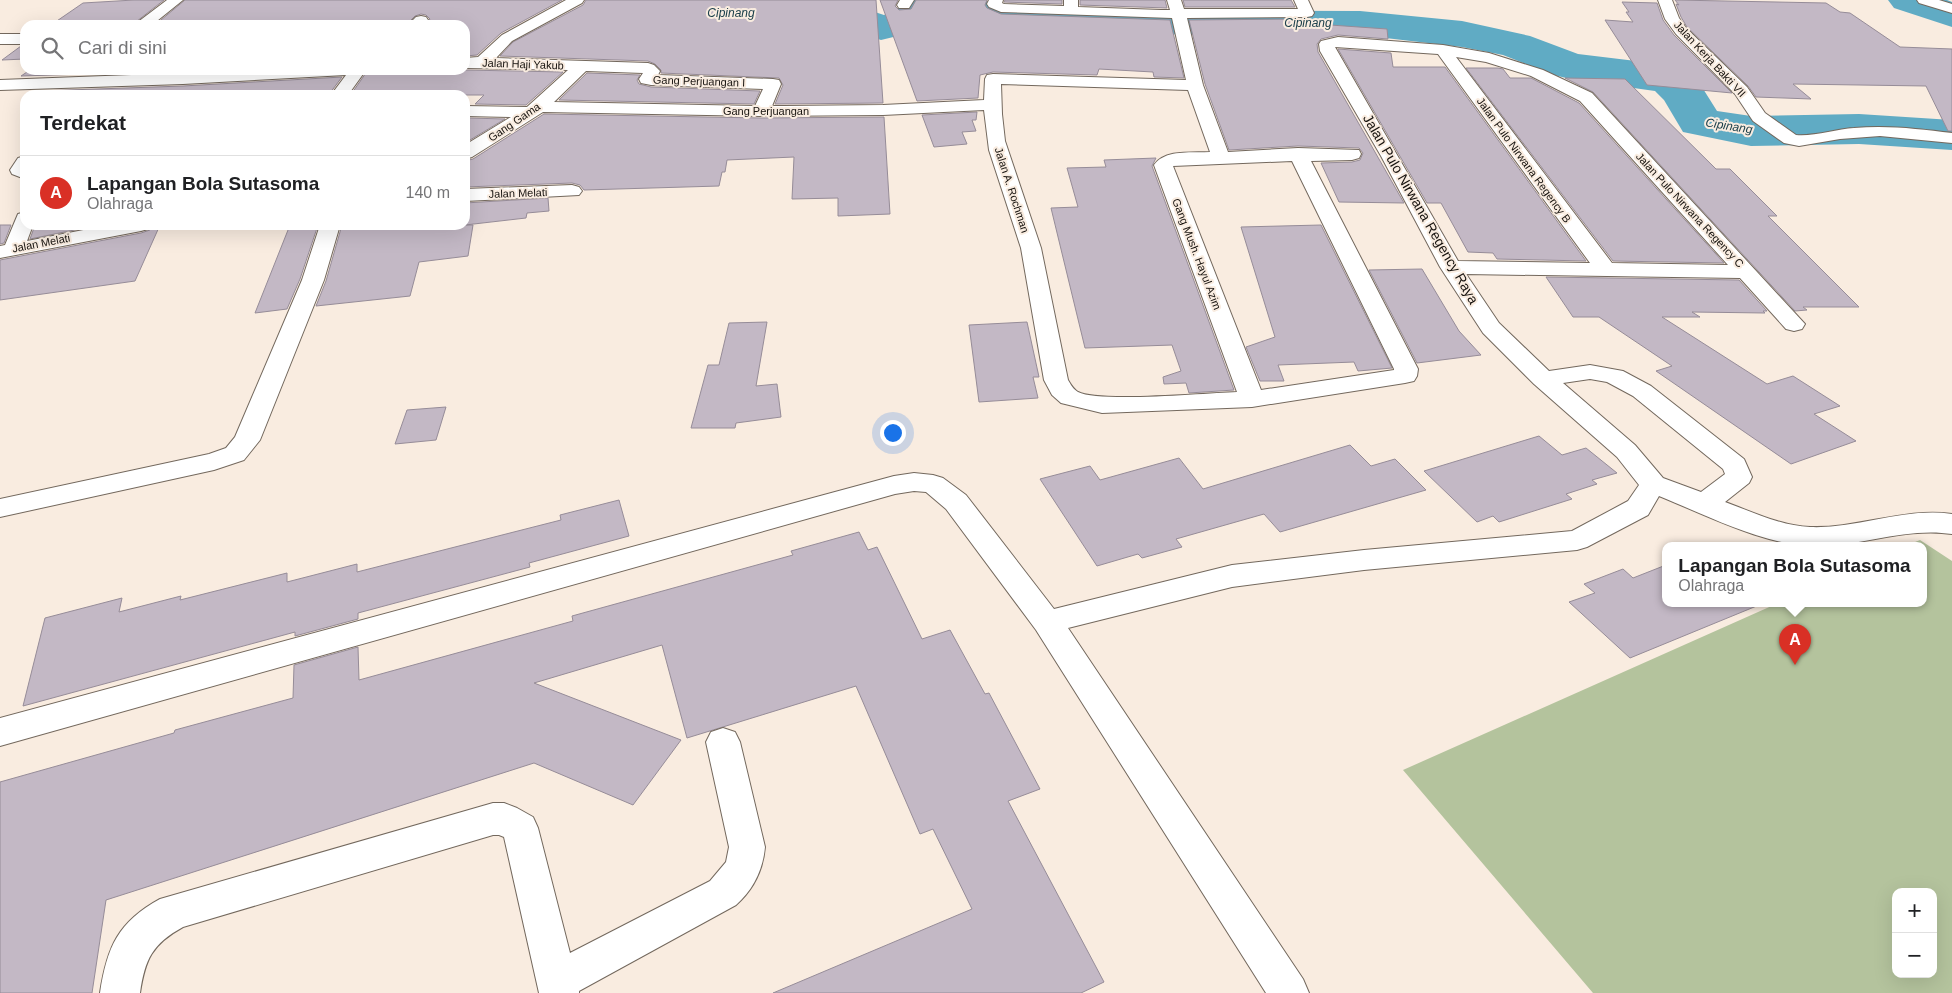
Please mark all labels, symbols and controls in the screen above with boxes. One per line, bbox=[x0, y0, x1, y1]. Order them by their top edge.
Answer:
water label: Cipinang bbox=[707, 6, 755, 20]
water label: Cipinang bbox=[1284, 16, 1332, 30]
street label: Jalan Kerja Bakti VII bbox=[1672, 19, 1748, 99]
search box bbox=[20, 20, 470, 75]
icon: search bbox=[38, 34, 66, 62]
text: Cari di sini bbox=[78, 37, 167, 58]
street label: Jalan Haji Yakub bbox=[482, 57, 564, 71]
street label: Gang Perjuangan I bbox=[653, 73, 745, 89]
street label: Jalan Pulo Nirwana Regency B bbox=[1475, 95, 1573, 225]
street label: Gang Gama bbox=[486, 100, 543, 144]
street label: Gang Perjuangan bbox=[723, 105, 809, 117]
text: Terdekat bbox=[40, 111, 126, 134]
street label: Jalan Pulo Nirwana Regency Raya bbox=[1360, 111, 1482, 307]
water label: Cipinang bbox=[1705, 115, 1754, 137]
street label: Jalan A. Rochman bbox=[992, 146, 1032, 234]
street label: Jalan Pulo Nirwana Regency C bbox=[1634, 150, 1746, 270]
text: Lapangan Bola Sutasoma bbox=[87, 173, 319, 194]
text: A bbox=[50, 184, 62, 201]
text: 140 m bbox=[406, 184, 450, 201]
street label: Jalan Melati bbox=[488, 186, 548, 200]
text: Olahraga bbox=[87, 195, 153, 212]
street label: Gang Mush. Hayul Azim bbox=[1170, 197, 1224, 311]
street label: Jalan Melati bbox=[11, 232, 71, 254]
your location bbox=[880, 420, 906, 446]
popup bbox=[1662, 542, 1927, 607]
text: Lapangan Bola Sutasoma bbox=[1678, 555, 1911, 576]
text: Olahraga bbox=[1678, 577, 1744, 594]
pin: A bbox=[1779, 624, 1811, 665]
map controls bbox=[1892, 888, 1937, 978]
button: + bbox=[1892, 888, 1937, 933]
button: − bbox=[1892, 933, 1937, 978]

